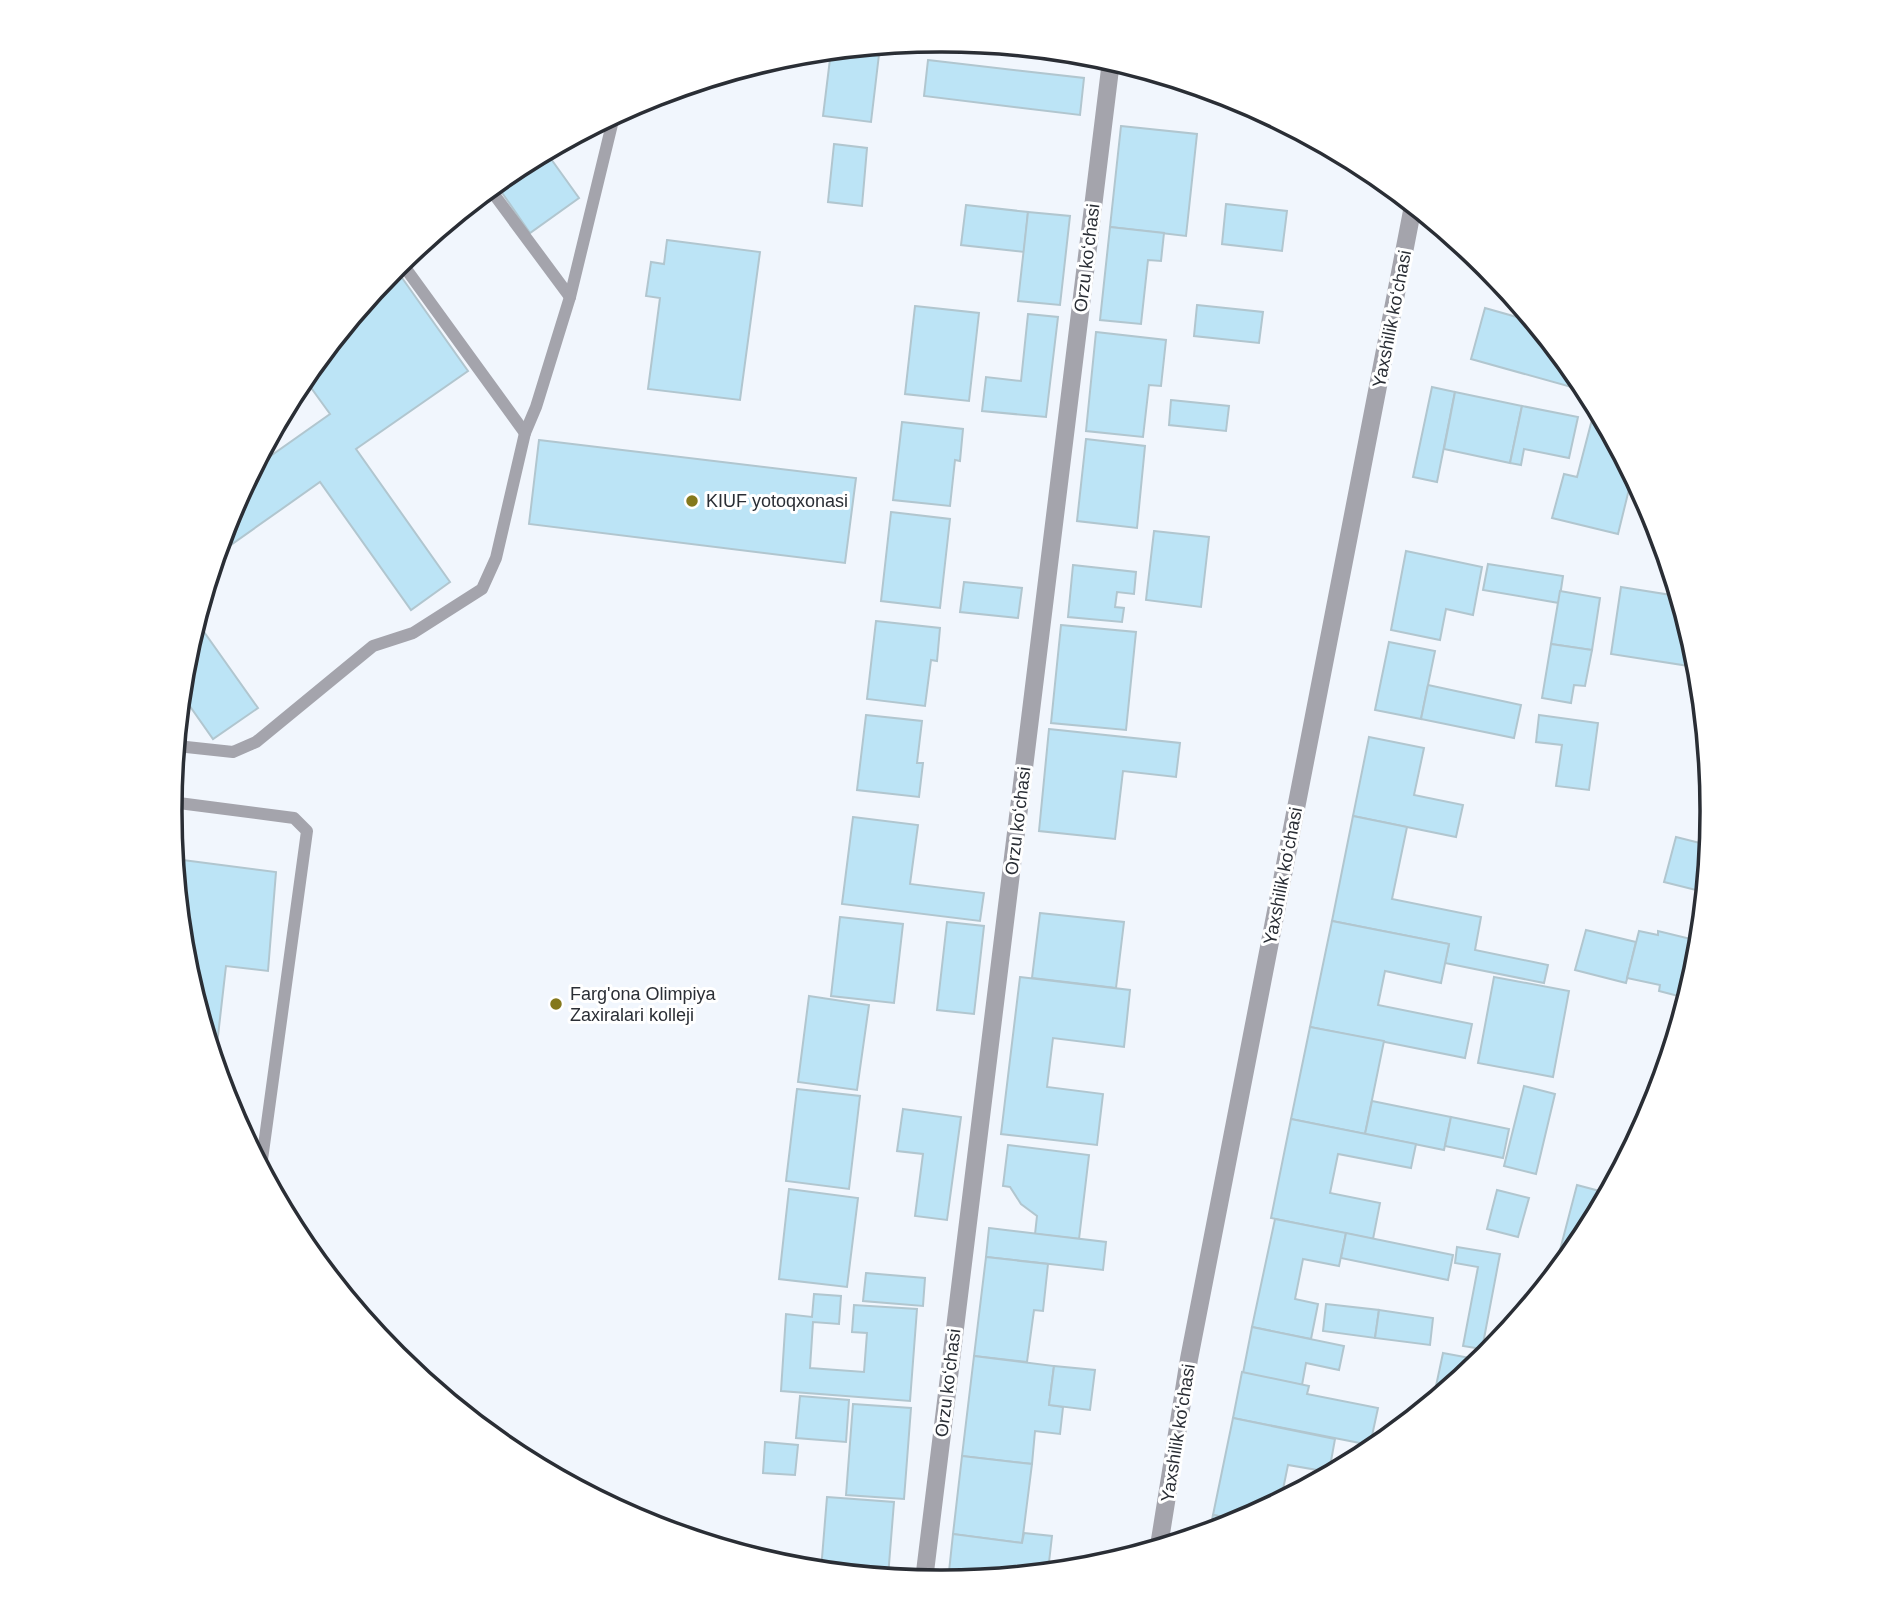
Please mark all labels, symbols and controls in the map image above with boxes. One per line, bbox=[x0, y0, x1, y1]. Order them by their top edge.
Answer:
street label: Orzu koʻchasi bbox=[1070, 203, 1104, 313]
street label: Yaxshilik koʻchasi bbox=[1369, 249, 1415, 389]
place label: KIUF yotoqxonasi bbox=[706, 491, 848, 511]
marker: KIUF yotoqxonasi bbox=[684, 493, 700, 509]
street label: Orzu koʻchasi bbox=[1001, 766, 1035, 876]
street label: Yaxshilik koʻchasi bbox=[1260, 806, 1306, 946]
place label: Farg'ona Olimpiya Zaxiralari kolleji bbox=[570, 984, 716, 1025]
marker: Farg'ona Olimpiya Zaxiralari kolleji bbox=[548, 996, 564, 1012]
street label: Orzu koʻchasi bbox=[931, 1328, 965, 1438]
street label: Yaxshilik koʻchasi bbox=[1157, 1362, 1199, 1504]

